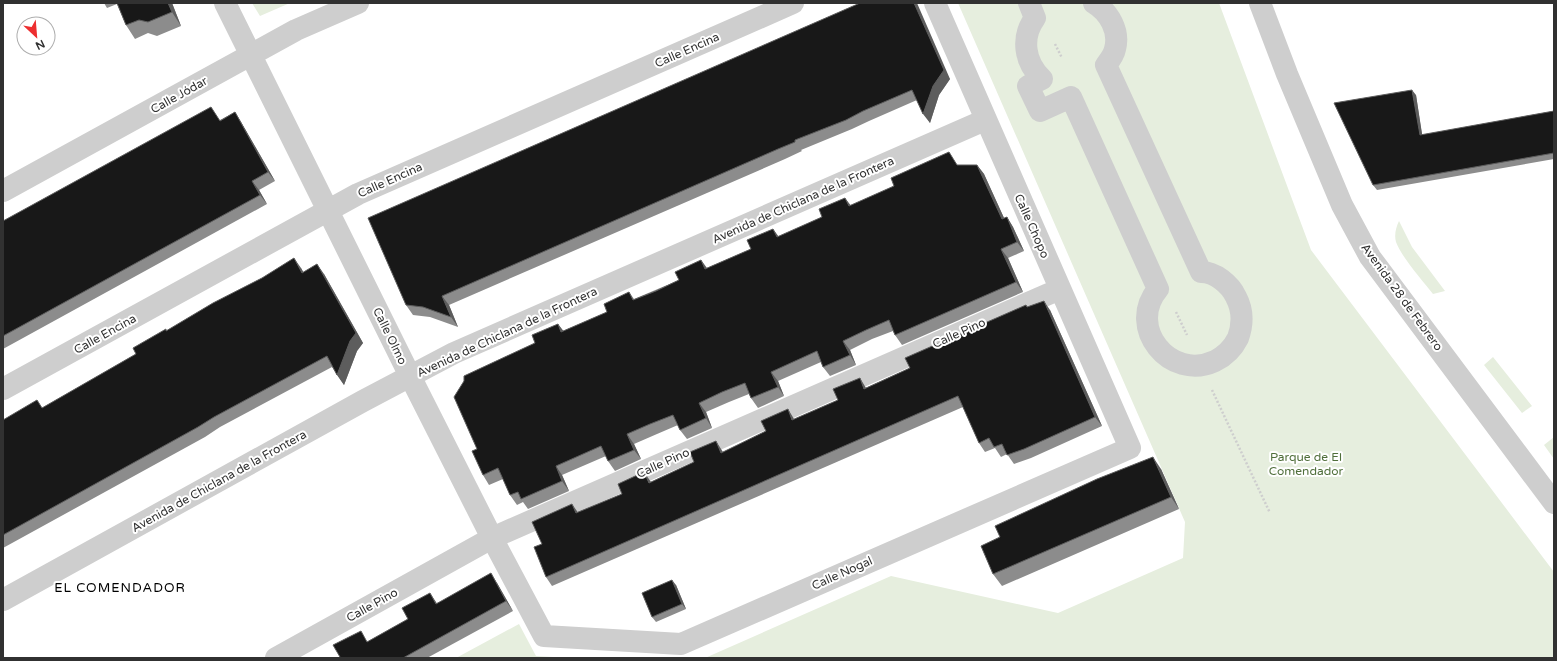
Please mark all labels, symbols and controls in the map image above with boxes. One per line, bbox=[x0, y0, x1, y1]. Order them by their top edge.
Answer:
north arrow bbox=[16, 16, 56, 56]
street label: Calle Encina bbox=[652, 30, 722, 70]
text: N bbox=[33, 37, 47, 52]
street label: Calle Jódar bbox=[148, 73, 210, 116]
street label: Avenida de Chiclana de la Frontera bbox=[710, 153, 896, 247]
street label: Calle Encina bbox=[355, 160, 425, 200]
street label: Calle Chopo bbox=[1012, 192, 1052, 260]
street label: Avenida 28 de Febrero bbox=[1358, 241, 1446, 353]
street label: Avenida de Chiclana de la Frontera bbox=[415, 284, 599, 380]
street label: Calle Olmo bbox=[370, 305, 410, 367]
street label: Calle Encina bbox=[71, 311, 139, 357]
street label: Calle Pino bbox=[930, 315, 988, 351]
street label: Avenida de Chiclana de la Frontera bbox=[129, 427, 309, 535]
street label: Calle Pino bbox=[634, 445, 692, 481]
park label: Parque de El Comendador bbox=[1269, 450, 1344, 478]
street label: Calle Nogal bbox=[809, 553, 875, 593]
district label: EL COMENDADOR bbox=[54, 580, 186, 596]
street label: Calle Pino bbox=[344, 585, 400, 625]

